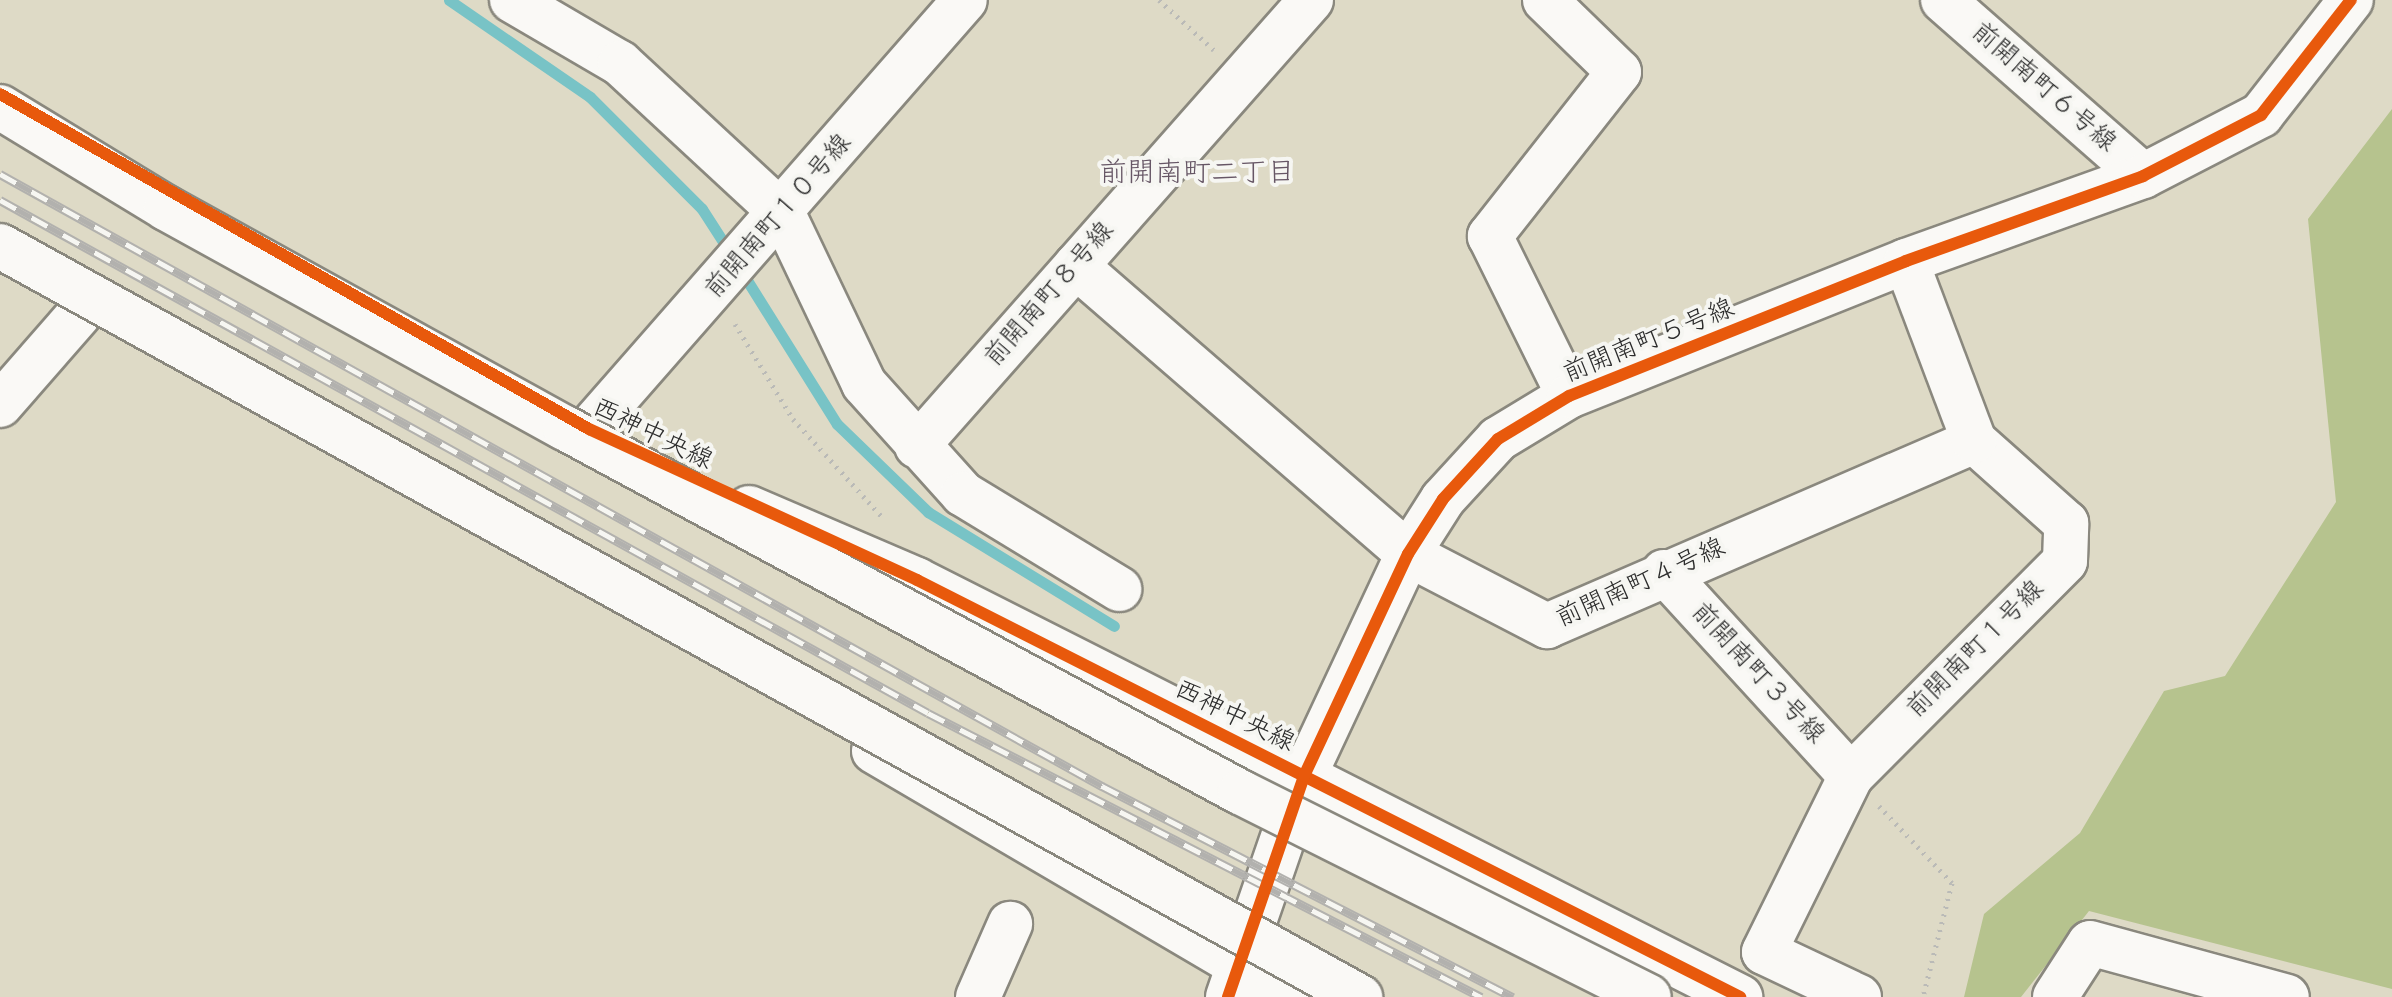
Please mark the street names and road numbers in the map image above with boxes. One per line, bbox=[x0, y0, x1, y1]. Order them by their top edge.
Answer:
street label: 前開南町６号線 bbox=[1964, 17, 2122, 159]
street label: 前開南町１０号線 bbox=[699, 128, 859, 306]
street label: 前開南町８号線 bbox=[979, 216, 1121, 374]
street label: 前開南町５号線 bbox=[1559, 293, 1739, 391]
street label: 西神中央線 bbox=[587, 392, 717, 478]
street label: 前開南町４号線 bbox=[1552, 533, 1730, 635]
street label: 前開南町１号線 bbox=[1901, 575, 2051, 725]
street label: 前開南町３号線 bbox=[1684, 597, 1830, 751]
street label: 西神中央線 bbox=[1169, 674, 1299, 760]

